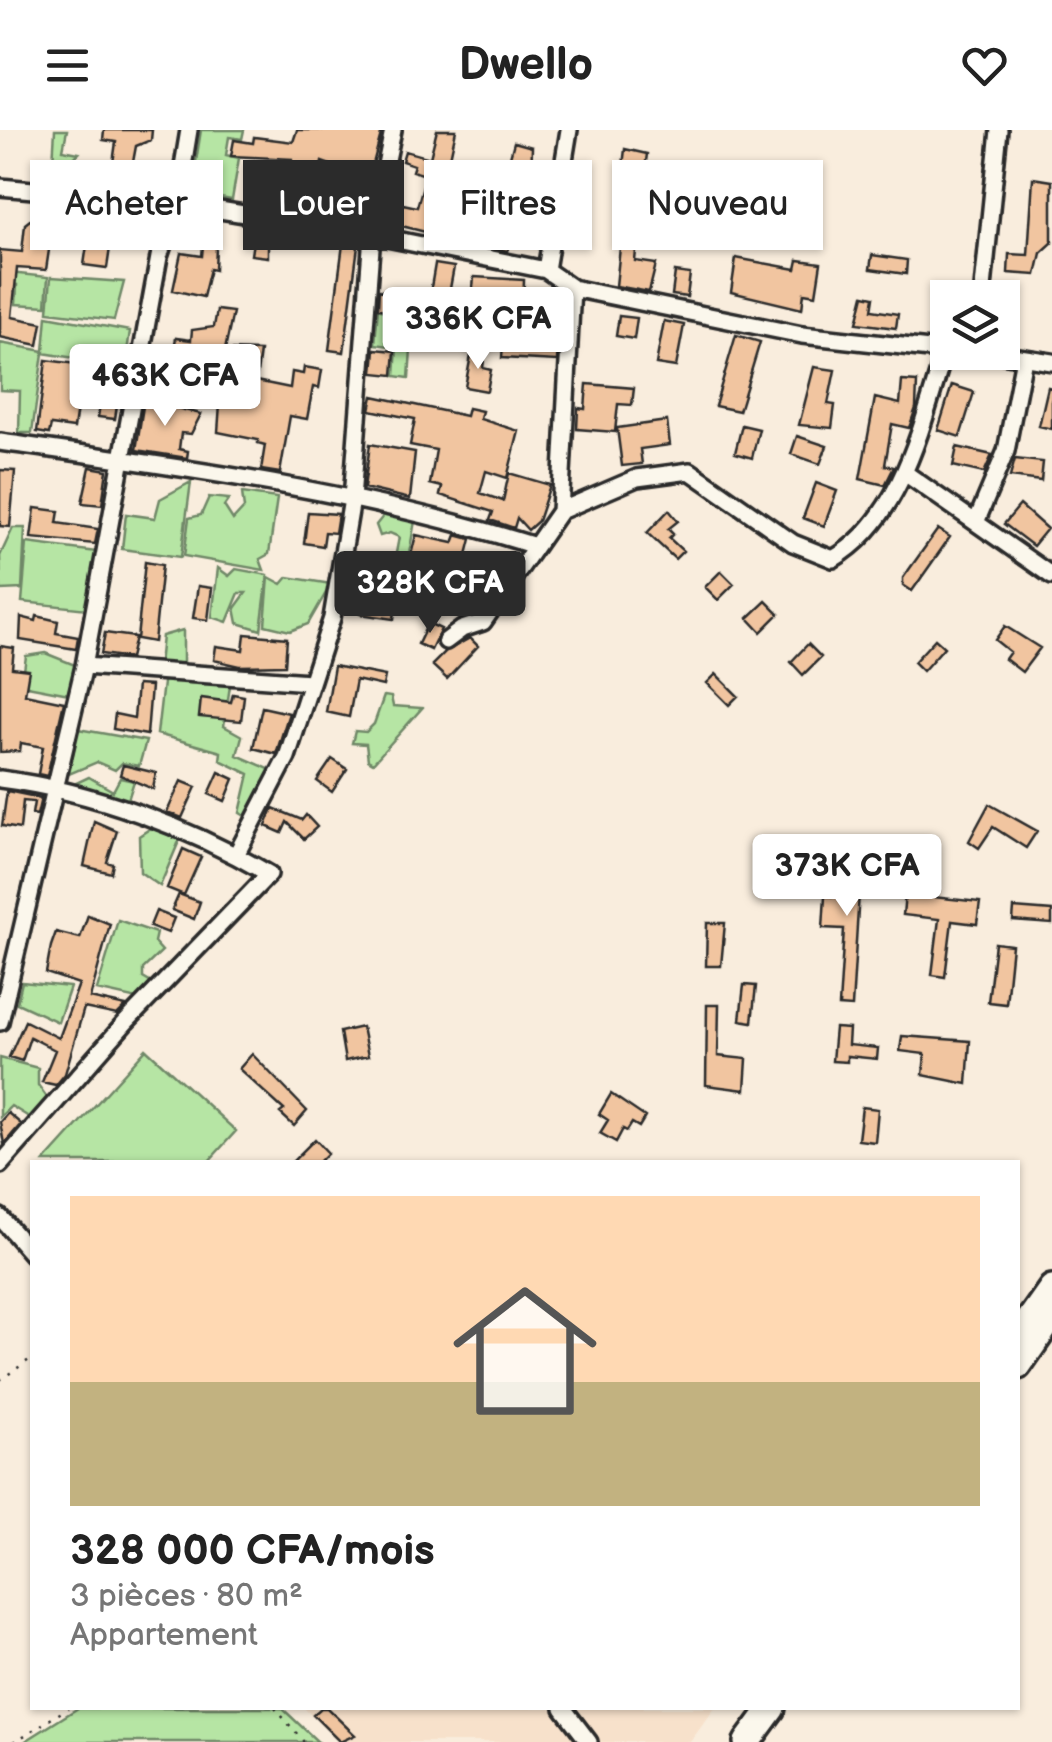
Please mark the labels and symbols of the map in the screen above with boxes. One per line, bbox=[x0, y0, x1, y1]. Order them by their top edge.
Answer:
pin: 336K CFA bbox=[375, 287, 581, 372]
pin: 463K CFA bbox=[62, 344, 268, 429]
pin: 328K CFA bbox=[327, 551, 533, 636]
pin: 373K CFA bbox=[744, 834, 950, 919]

